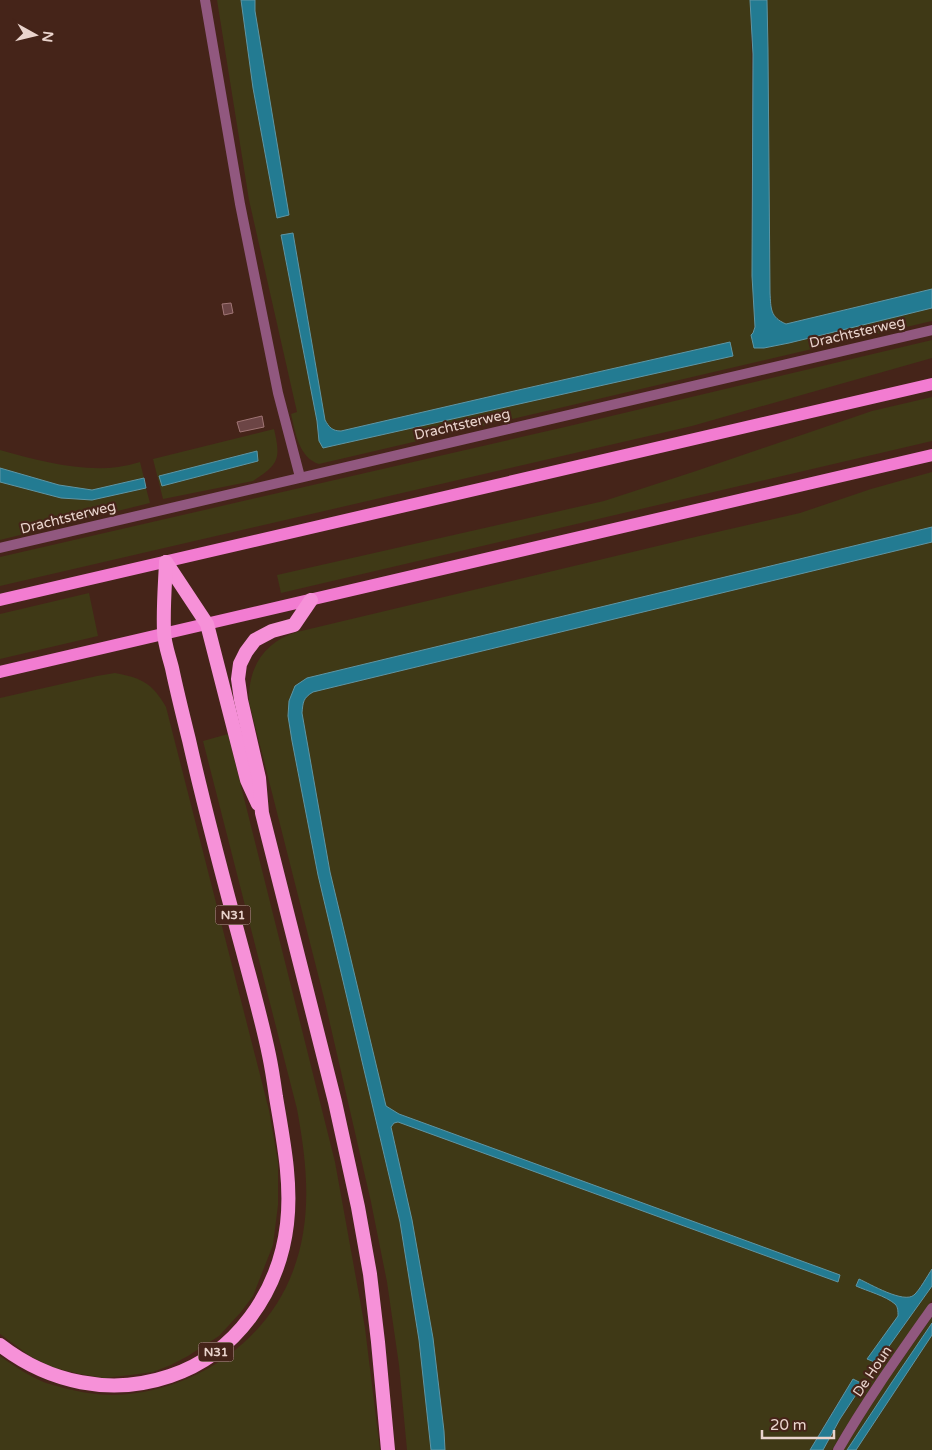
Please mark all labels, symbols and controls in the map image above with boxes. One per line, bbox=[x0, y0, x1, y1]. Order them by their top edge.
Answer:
north arrow bbox=[10, 10, 60, 60]
text: N bbox=[38, 30, 57, 43]
street label: Drachtsterweg bbox=[808, 313, 907, 352]
street label: Drachtsterweg bbox=[413, 405, 512, 444]
street label: Drachtsterweg bbox=[19, 497, 118, 538]
road number: N31 bbox=[216, 906, 250, 924]
road number: N31 bbox=[198, 1342, 234, 1361]
street label: De Houn bbox=[849, 1343, 896, 1400]
scale bar bbox=[762, 1408, 834, 1440]
text: 20 m bbox=[770, 1416, 807, 1434]

